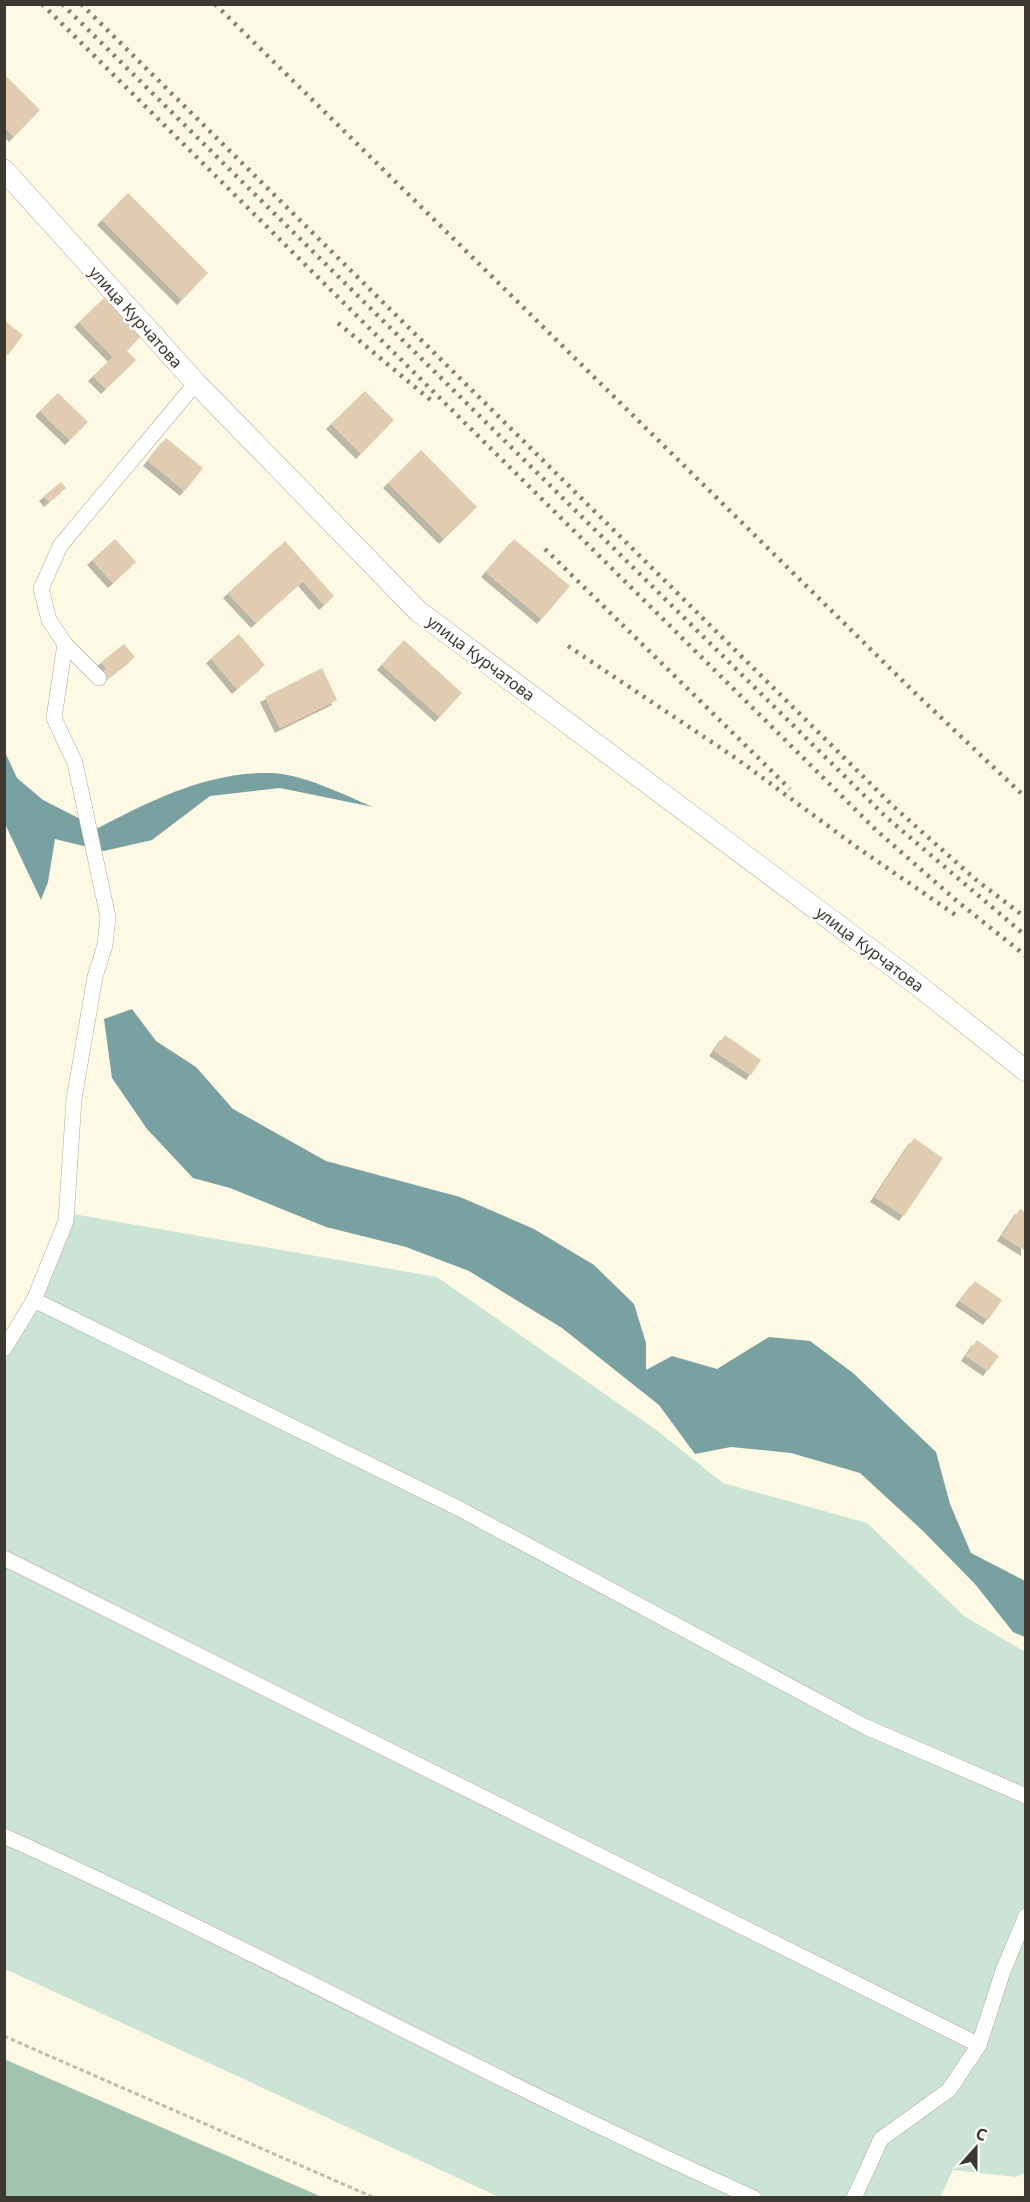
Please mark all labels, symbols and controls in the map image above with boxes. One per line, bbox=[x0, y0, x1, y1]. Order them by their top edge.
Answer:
street label: улица Курчатова bbox=[84, 261, 188, 373]
street label: улица Курчатова bbox=[422, 610, 540, 706]
street label: улица Курчатова bbox=[811, 901, 929, 997]
north arrow bbox=[946, 2118, 1006, 2178]
text: С bbox=[973, 2122, 990, 2146]

